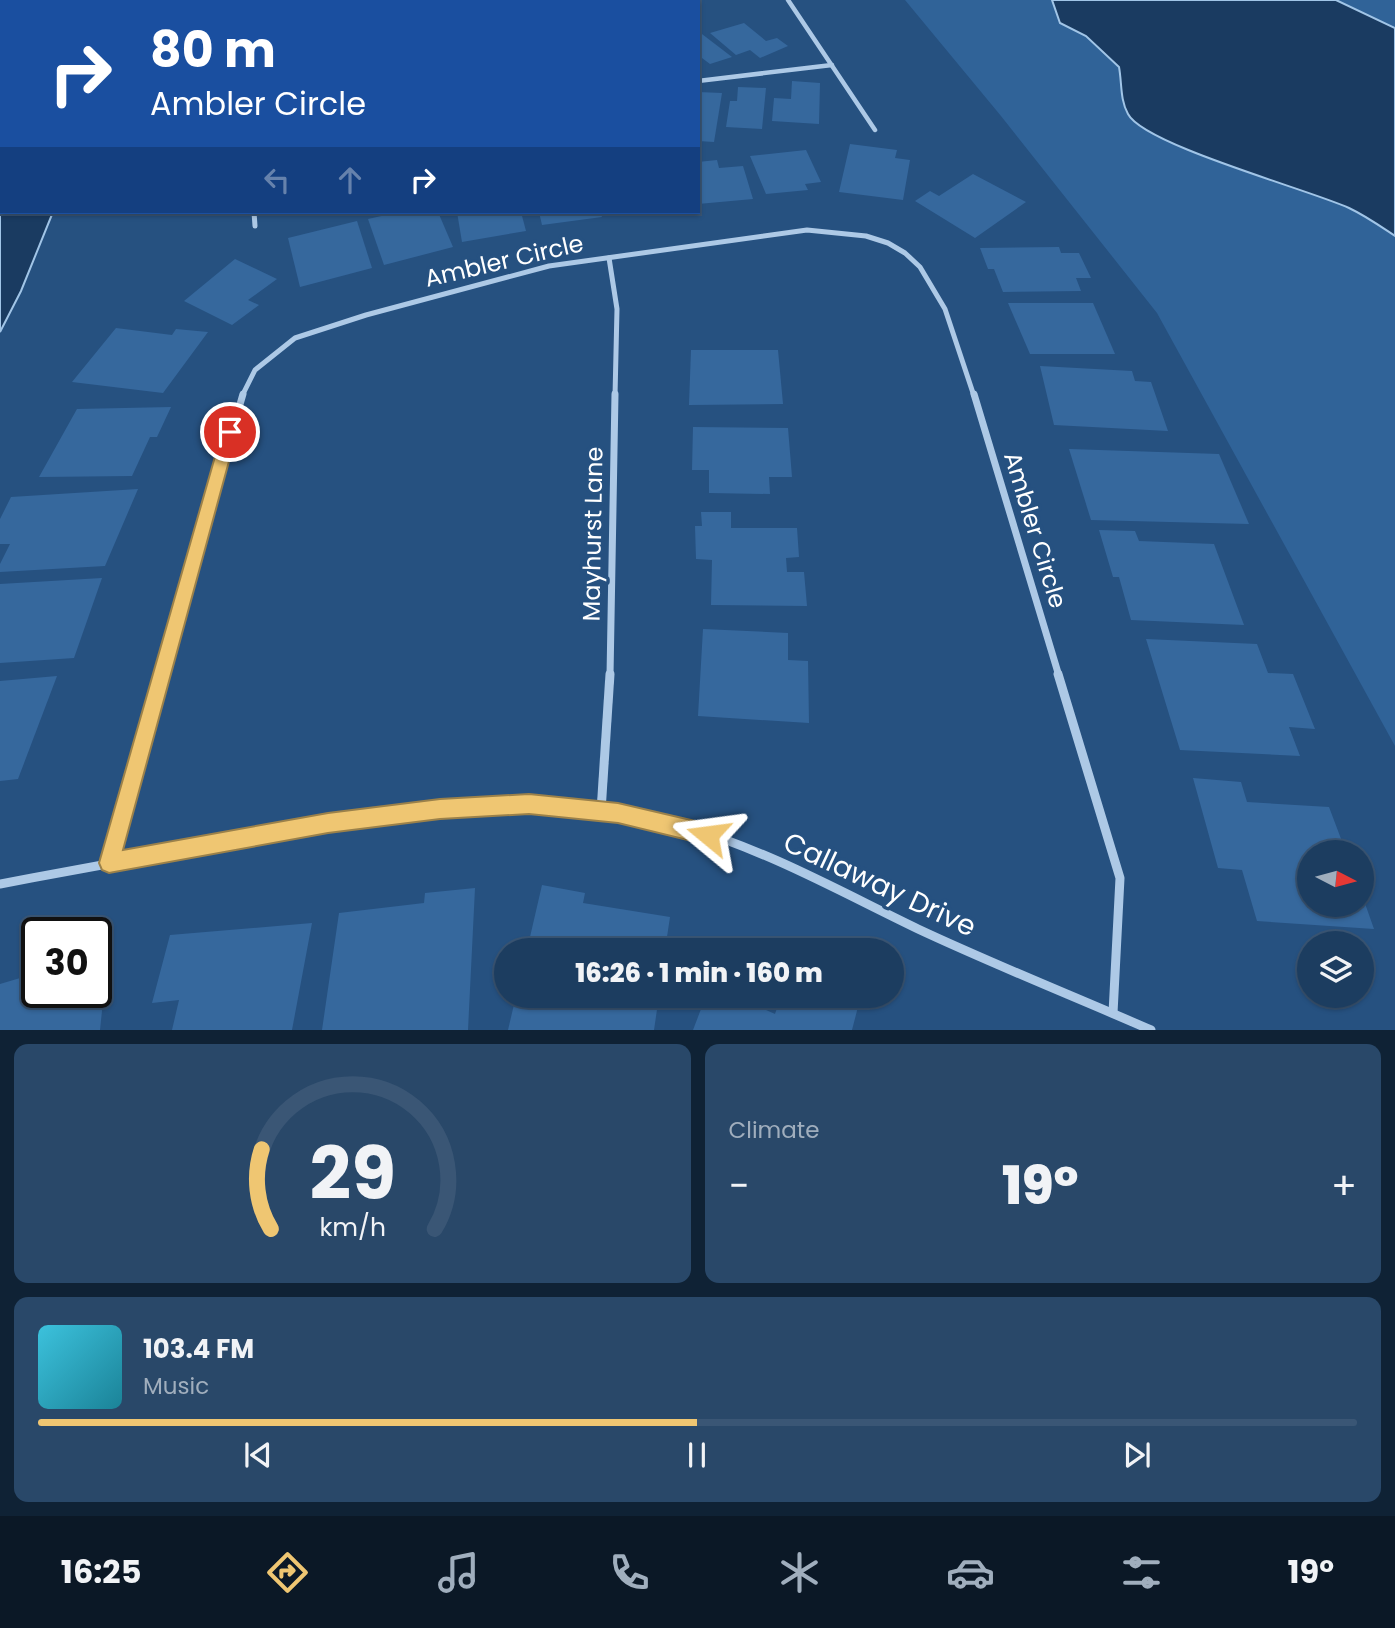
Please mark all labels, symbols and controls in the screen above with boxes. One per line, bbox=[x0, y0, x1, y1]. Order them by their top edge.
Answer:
text: 80 m bbox=[150, 16, 276, 84]
icon: right bbox=[35, 28, 126, 119]
text: Ambler Circle bbox=[150, 81, 366, 126]
icon: left bbox=[258, 161, 296, 199]
icon: ahead bbox=[331, 161, 369, 199]
icon: right bbox=[404, 161, 442, 199]
street label: Ambler Circle bbox=[421, 226, 587, 295]
pin bbox=[200, 402, 260, 462]
icon: arrive bbox=[211, 413, 249, 451]
street label: Mayhurst Lane bbox=[574, 446, 611, 622]
street label: Ambler Circle bbox=[996, 448, 1075, 612]
position arrow bbox=[671, 798, 745, 872]
street label: Callaway Drive bbox=[777, 823, 983, 946]
north arrow bbox=[1297, 840, 1374, 917]
map controls bbox=[1297, 840, 1374, 1008]
speed limit sign: 30 bbox=[21, 917, 112, 1008]
button: layers bbox=[1297, 931, 1374, 1008]
text: 16:26 · 1 min · 160 m bbox=[575, 955, 823, 991]
text: Climate bbox=[729, 1114, 819, 1146]
text: 29 bbox=[309, 1124, 395, 1225]
text: 19° bbox=[1002, 1149, 1079, 1222]
text: − bbox=[729, 1159, 749, 1212]
text: + bbox=[1331, 1159, 1357, 1212]
text: km/h bbox=[319, 1210, 386, 1245]
text: 103.4 FM bbox=[143, 1331, 254, 1367]
text: Music bbox=[143, 1370, 209, 1402]
icon: previous bbox=[239, 1436, 277, 1474]
icon: pause bbox=[678, 1436, 716, 1474]
icon: next bbox=[1118, 1436, 1156, 1474]
icon: directions bbox=[263, 1548, 312, 1597]
icon: music bbox=[434, 1548, 483, 1597]
icon: phone bbox=[605, 1548, 654, 1597]
icon: climate bbox=[775, 1548, 824, 1597]
icon: car bbox=[946, 1548, 995, 1597]
icon: filters bbox=[1117, 1548, 1166, 1597]
text: 16:25 bbox=[61, 1549, 141, 1594]
text: 19° bbox=[1288, 1549, 1334, 1594]

